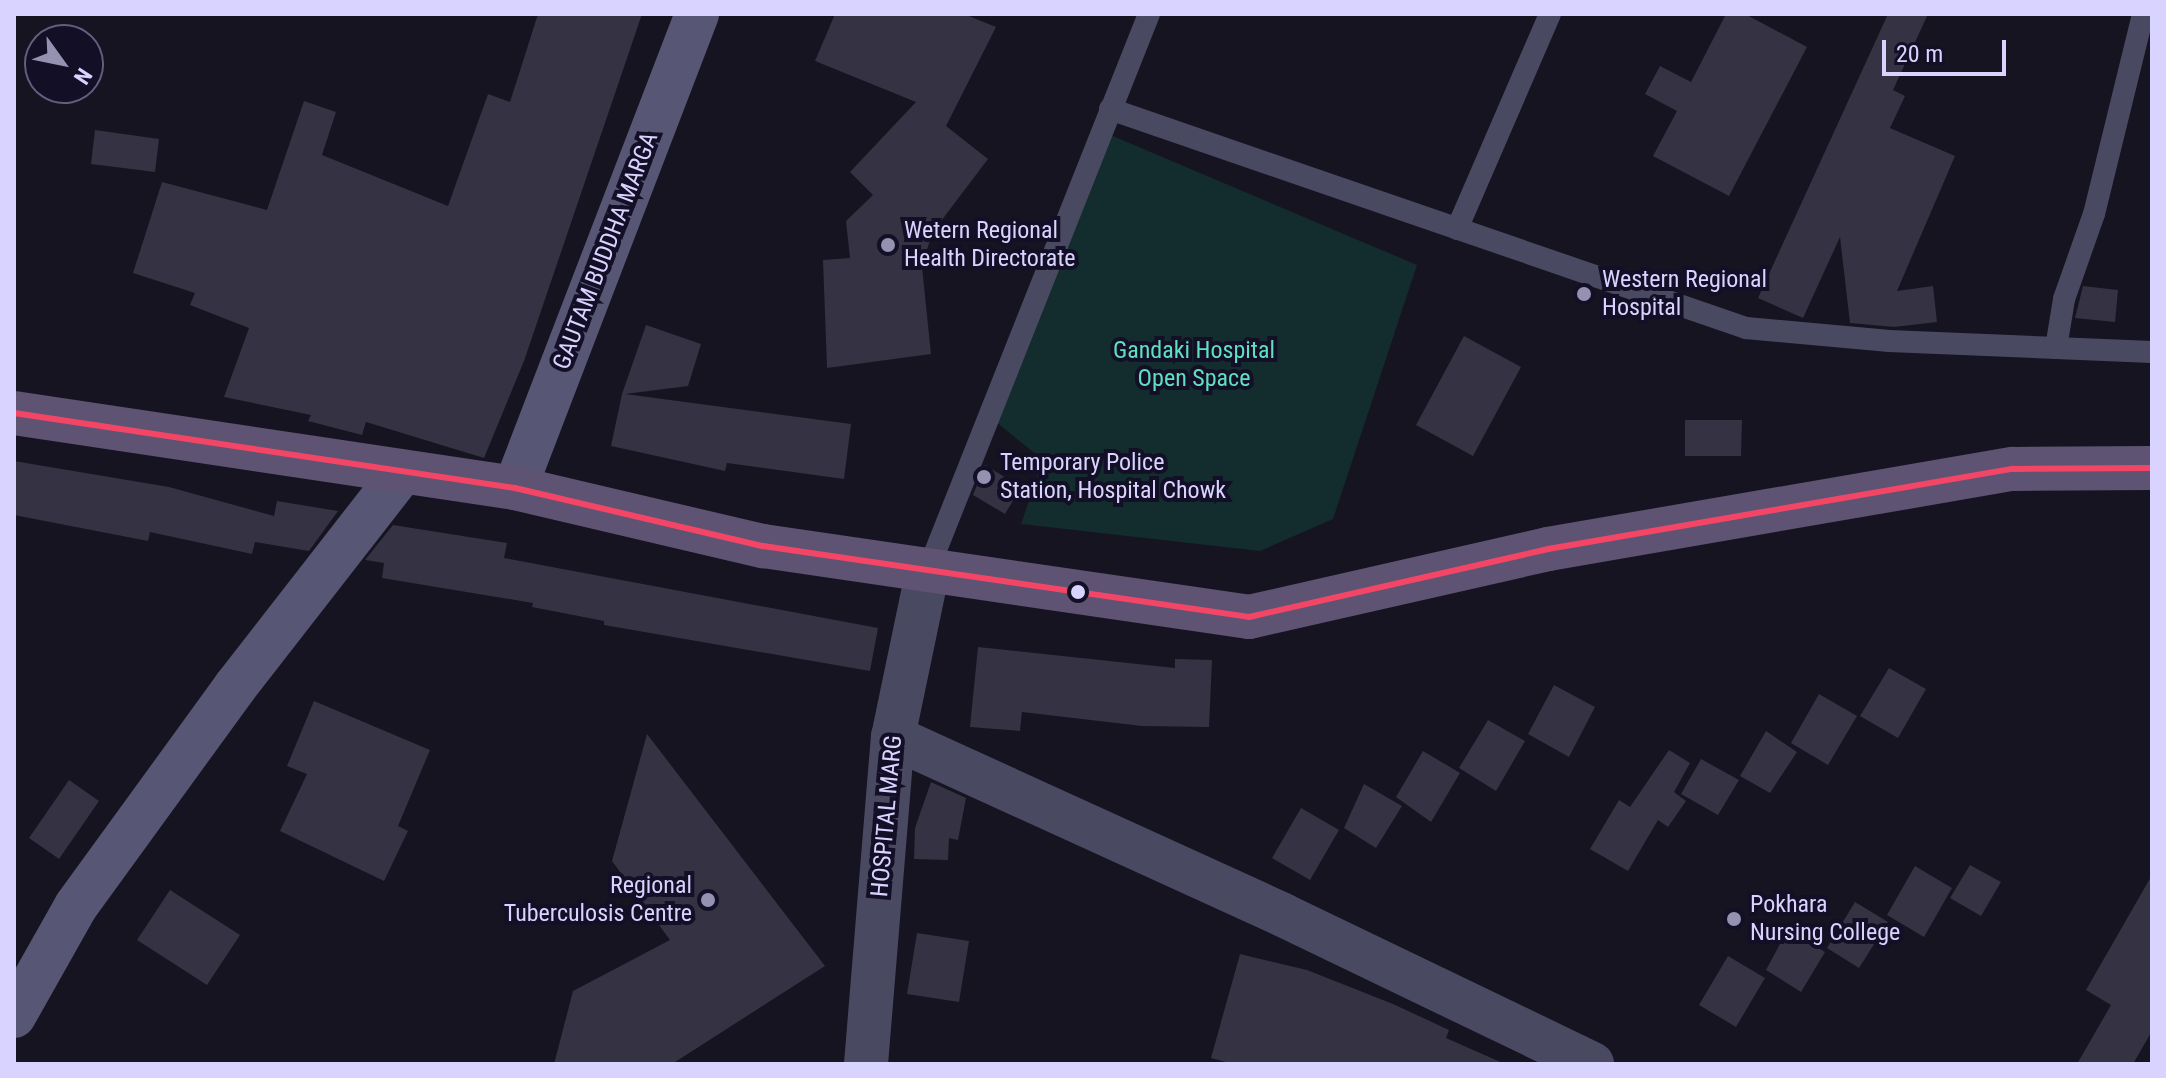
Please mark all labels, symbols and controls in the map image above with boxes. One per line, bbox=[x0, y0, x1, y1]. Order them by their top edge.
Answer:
north arrow bbox=[24, 24, 104, 104]
scale bar bbox=[1886, 24, 2010, 74]
text: 20 m bbox=[1896, 40, 1943, 68]
text: N bbox=[69, 64, 97, 89]
street label: GAUTAM BUDDHA MARGA bbox=[547, 128, 665, 374]
place label: Wetern Regional Health Directorate bbox=[904, 217, 1076, 273]
marker: Wetern Regional Health Directorate bbox=[879, 236, 897, 254]
place label: Western Regional Hospital bbox=[1602, 266, 1767, 322]
marker: Western Regional Hospital bbox=[1573, 283, 1595, 305]
park label: Gandaki Hospital Open Space bbox=[1113, 337, 1275, 393]
place label: Temporary Police Station, Hospital Chowk bbox=[1000, 449, 1226, 505]
marker: Temporary Police Station, Hospital Chowk bbox=[975, 468, 993, 486]
unlabelled marker bbox=[1070, 584, 1086, 600]
street label: HOSPITAL MARG bbox=[866, 734, 908, 898]
place label: Regional Tuberculosis Centre bbox=[504, 872, 692, 928]
marker: Regional Tuberculosis Centre bbox=[699, 891, 717, 909]
place label: Pokhara Nursing College bbox=[1750, 891, 1900, 947]
marker: Pokhara Nursing College bbox=[1725, 910, 1743, 928]

